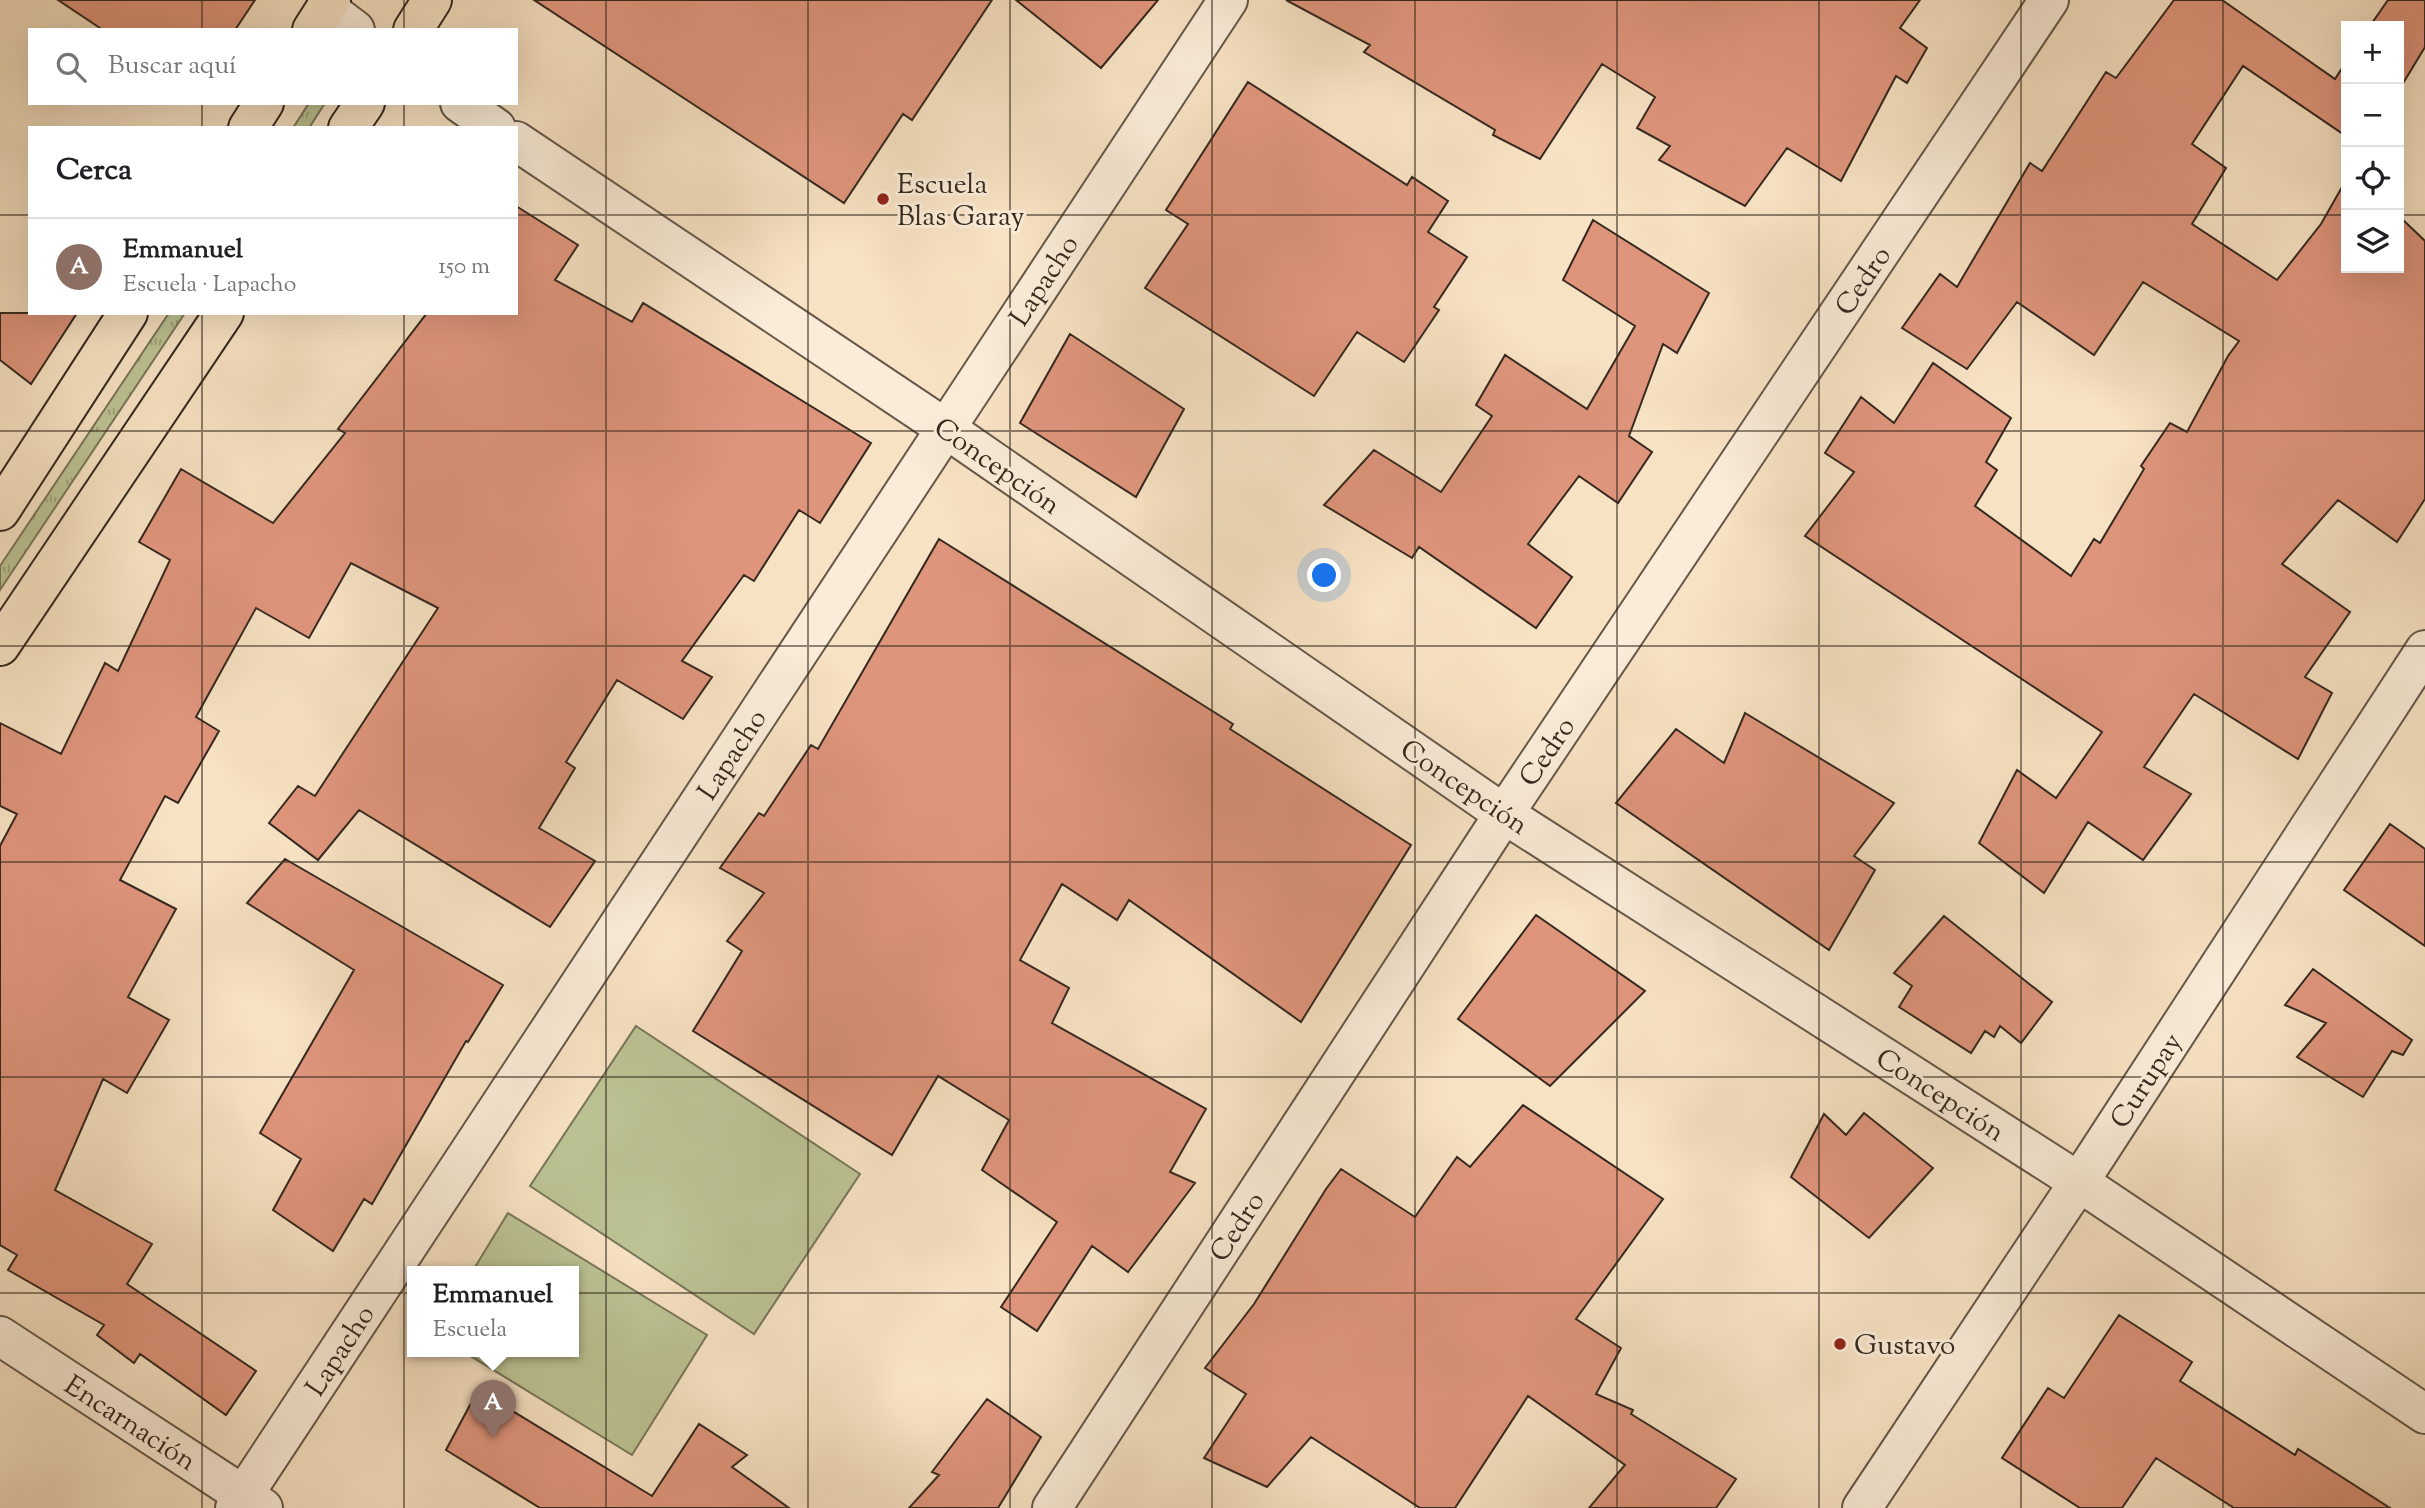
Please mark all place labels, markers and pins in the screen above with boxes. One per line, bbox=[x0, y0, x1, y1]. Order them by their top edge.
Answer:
place label: Escuela Blas Garay bbox=[897, 166, 1025, 238]
marker: Escuela Blas Garay bbox=[875, 191, 891, 207]
place label: Gustavo bbox=[1854, 1327, 1955, 1367]
marker: Gustavo bbox=[1832, 1336, 1848, 1352]
pin: A bbox=[470, 1380, 516, 1438]

